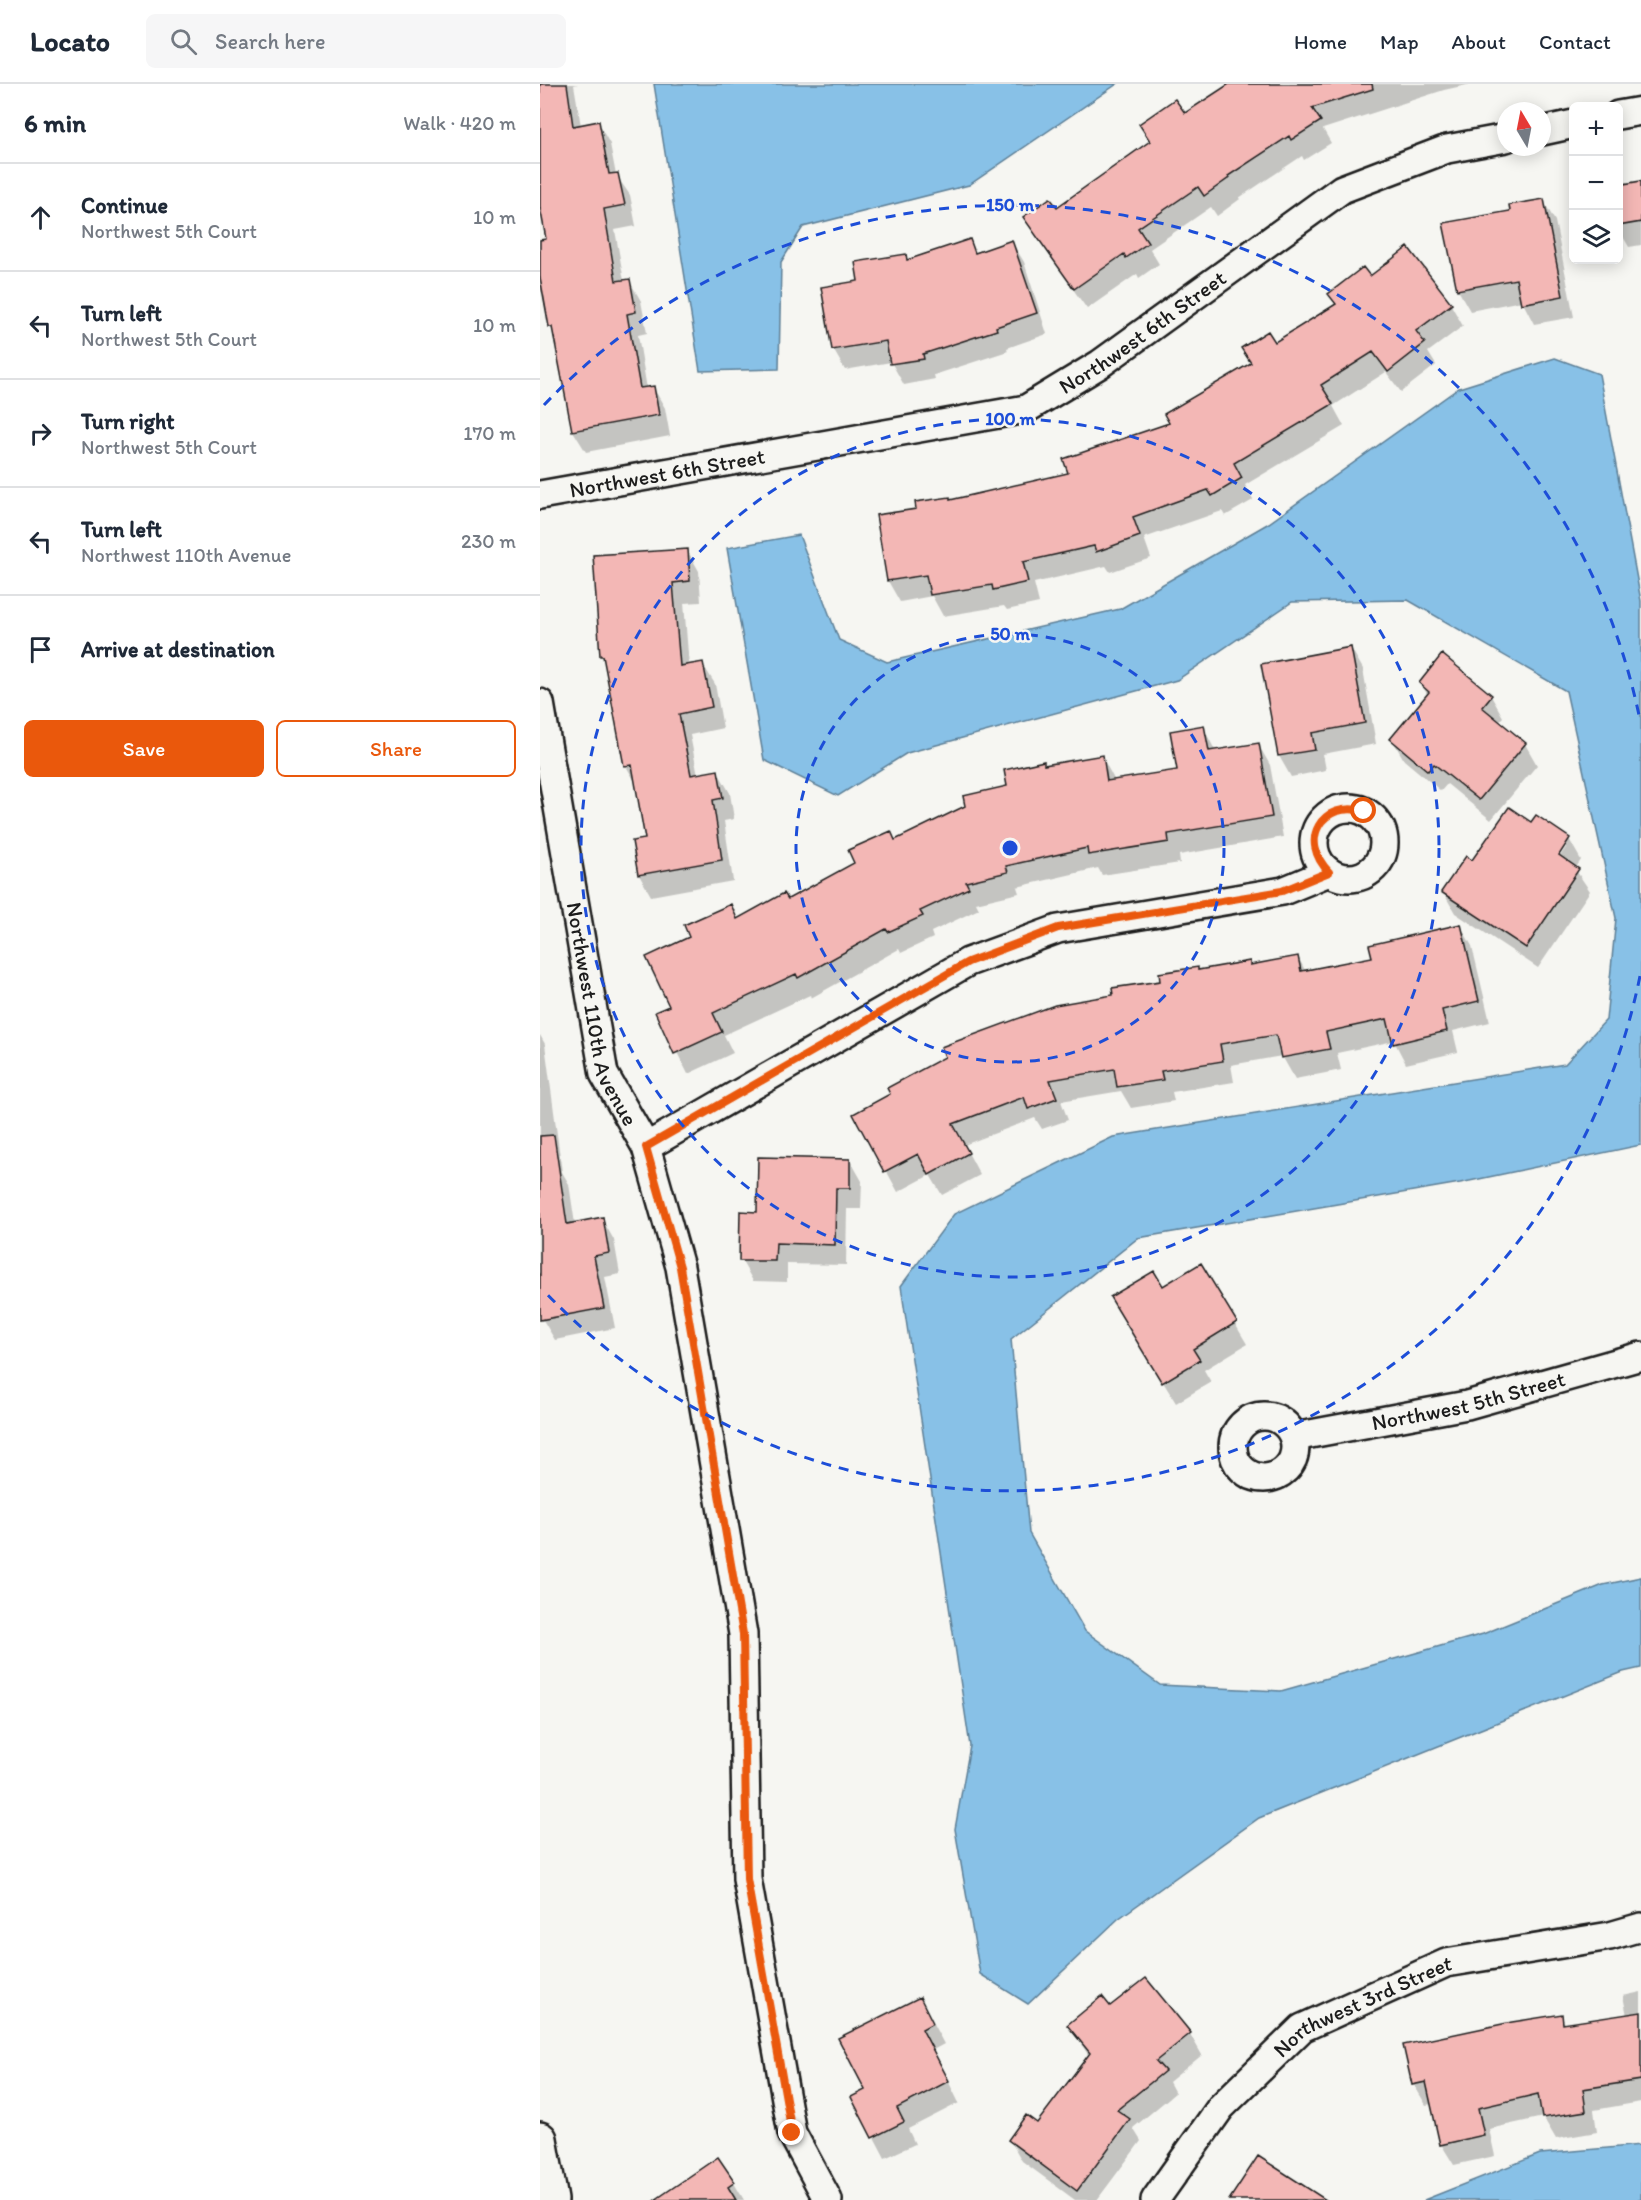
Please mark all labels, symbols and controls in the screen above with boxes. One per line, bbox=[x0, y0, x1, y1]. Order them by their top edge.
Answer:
search box bbox=[146, 14, 566, 68]
text: Locato bbox=[30, 24, 110, 58]
icon: search bbox=[167, 25, 200, 58]
text: Search here bbox=[215, 28, 325, 55]
text: Home bbox=[1294, 29, 1347, 54]
text: Map bbox=[1380, 29, 1419, 54]
text: About bbox=[1452, 29, 1506, 54]
text: Contact bbox=[1539, 29, 1611, 54]
north arrow bbox=[1497, 102, 1551, 156]
map controls bbox=[1569, 102, 1623, 264]
button: + bbox=[1569, 102, 1623, 156]
text: 6 min bbox=[24, 107, 86, 139]
text: Walk · 420 m bbox=[403, 111, 516, 135]
button: − bbox=[1569, 156, 1623, 210]
text: Continue bbox=[81, 192, 168, 219]
text: 150 m bbox=[986, 194, 1035, 216]
icon: ahead bbox=[24, 201, 57, 234]
text: 10 m bbox=[473, 205, 516, 229]
button: layers bbox=[1569, 210, 1623, 264]
text: Northwest 5th Court bbox=[81, 219, 257, 243]
street label: Northwest 6th Street bbox=[1054, 264, 1231, 400]
text: Turn left bbox=[81, 300, 162, 327]
icon: left bbox=[24, 309, 57, 342]
text: 10 m bbox=[473, 313, 516, 337]
text: Northwest 5th Court bbox=[81, 327, 257, 351]
text: Turn right bbox=[81, 408, 175, 435]
text: 100 m bbox=[985, 408, 1036, 430]
icon: right bbox=[24, 417, 57, 450]
text: 170 m bbox=[463, 421, 516, 445]
text: Northwest 5th Court bbox=[81, 435, 257, 459]
street label: Northwest 6th Street bbox=[567, 442, 767, 504]
text: Turn left bbox=[81, 516, 162, 543]
icon: left bbox=[24, 525, 57, 558]
text: 230 m bbox=[461, 529, 516, 553]
text: Northwest 110th Avenue bbox=[81, 543, 291, 567]
text: 50 m bbox=[990, 623, 1031, 645]
icon: arrive bbox=[24, 633, 57, 666]
text: Arrive at destination bbox=[81, 636, 275, 663]
button: Save bbox=[24, 720, 264, 777]
button: Share bbox=[276, 720, 516, 777]
route start bbox=[1350, 797, 1376, 823]
centre of rings bbox=[1000, 838, 1020, 858]
street label: Northwest 110th Avenue bbox=[561, 900, 644, 1131]
street label: Northwest 5th Street bbox=[1369, 1365, 1568, 1436]
street label: Northwest 3rd Street bbox=[1267, 1949, 1454, 2063]
route end bbox=[778, 2119, 804, 2145]

